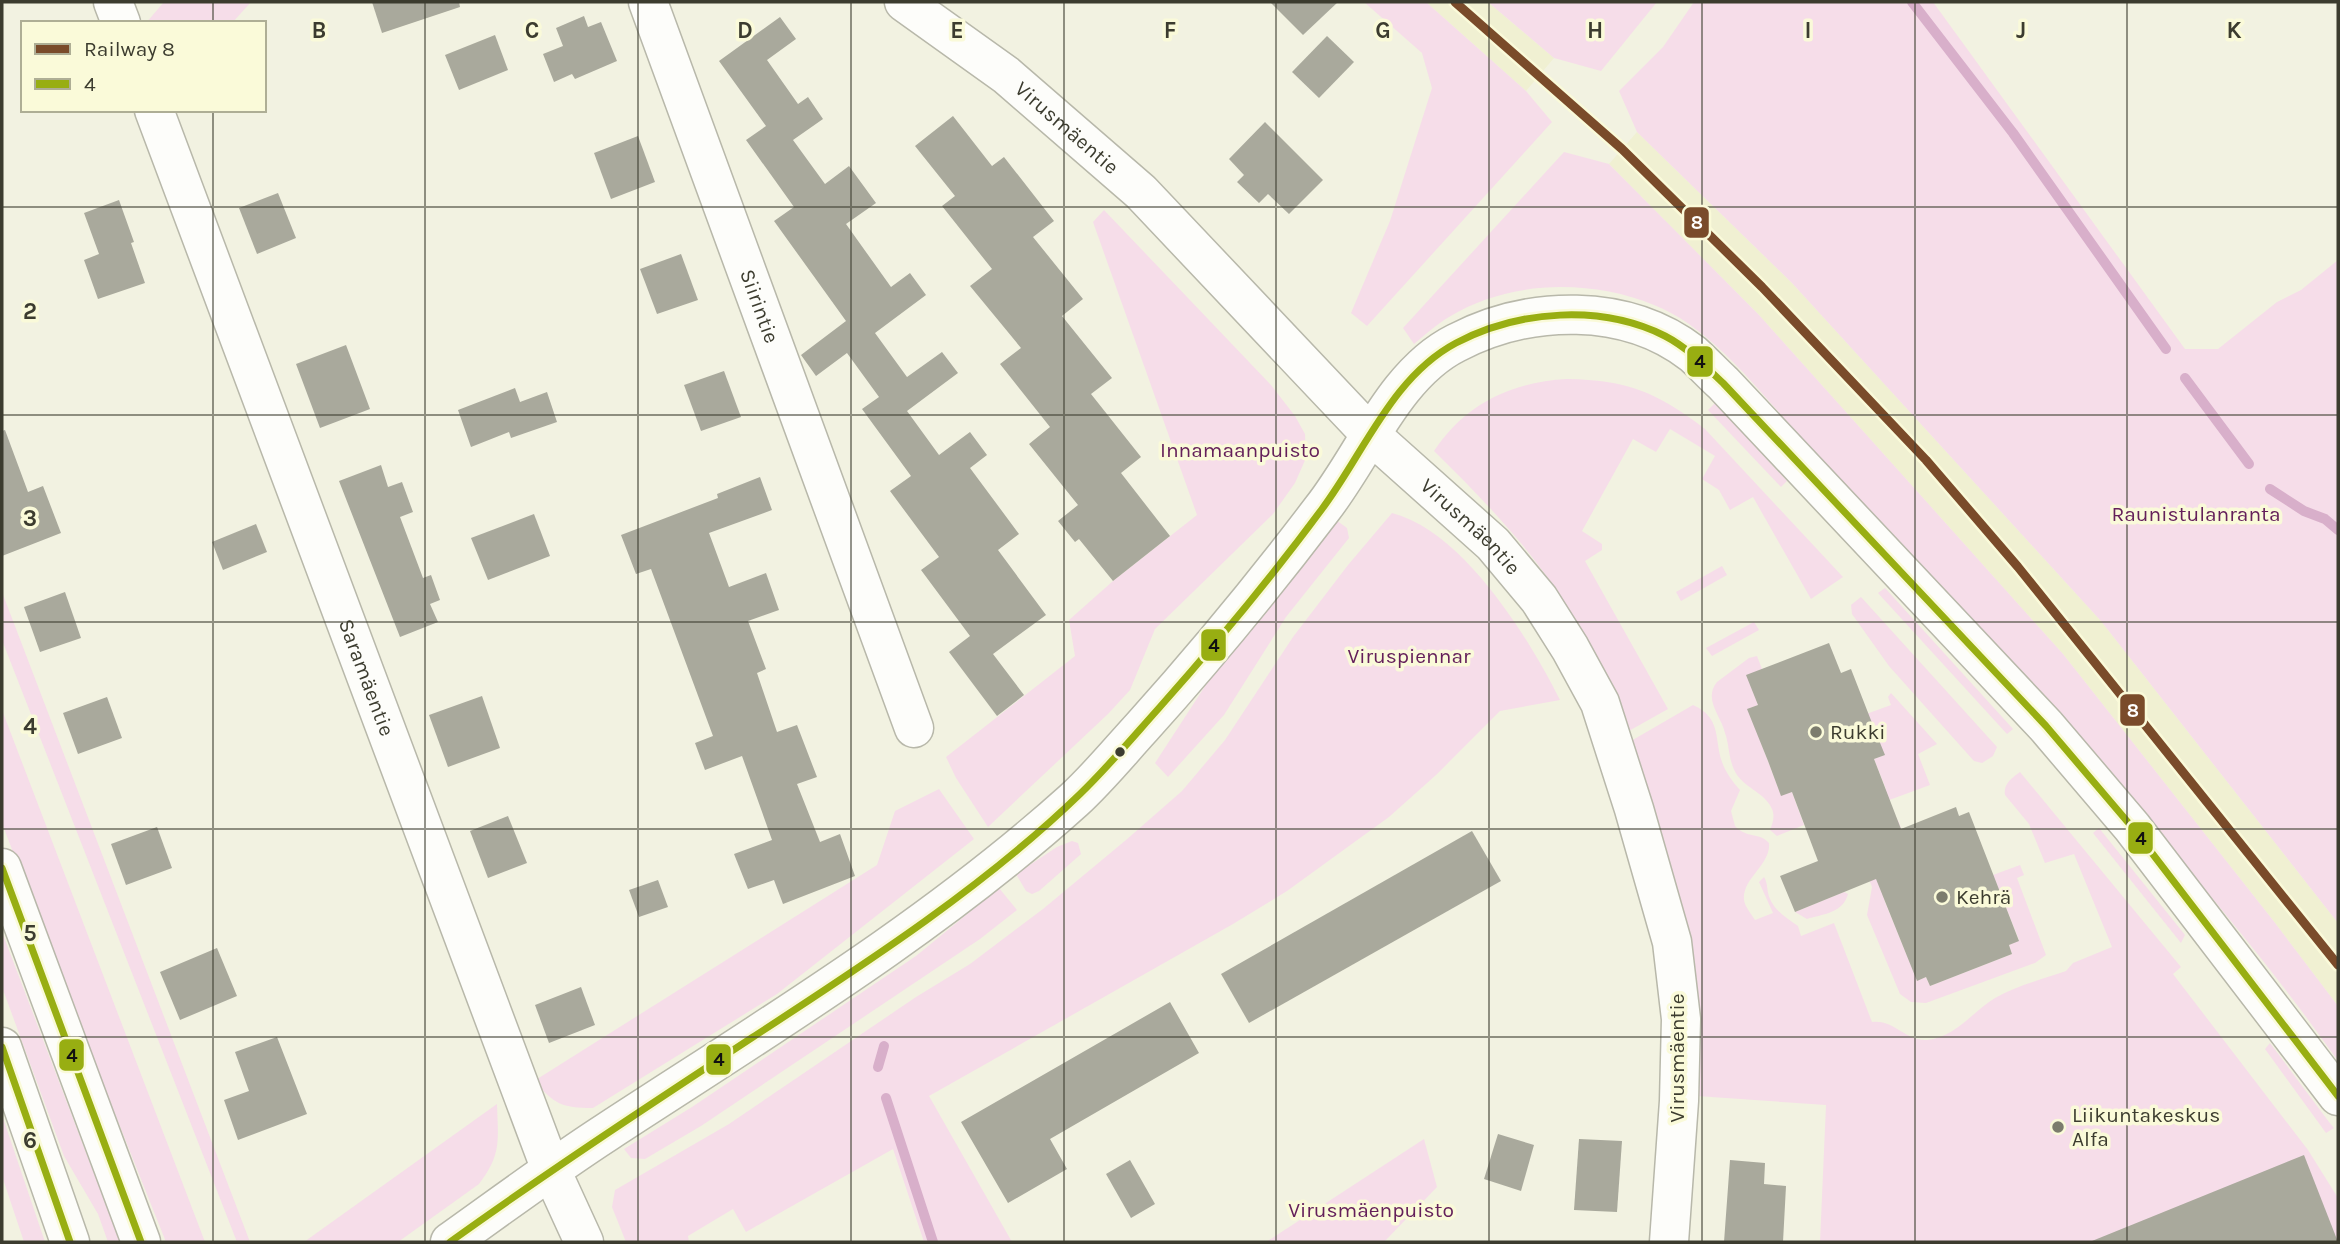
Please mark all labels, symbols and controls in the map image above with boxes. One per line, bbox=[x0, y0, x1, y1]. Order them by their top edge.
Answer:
text: B bbox=[312, 17, 326, 44]
text: C bbox=[525, 17, 539, 44]
text: D bbox=[737, 17, 753, 44]
text: E bbox=[950, 17, 964, 44]
text: F bbox=[1164, 17, 1176, 44]
text: G bbox=[1375, 17, 1391, 44]
text: H bbox=[1587, 17, 1603, 44]
text: I bbox=[1804, 17, 1812, 44]
text: J bbox=[2016, 17, 2026, 44]
text: K bbox=[2226, 17, 2242, 44]
legend bbox=[21, 21, 266, 112]
text: Railway 8 bbox=[84, 37, 175, 61]
text: 4 bbox=[84, 72, 96, 96]
street label: Virusmäentie bbox=[1010, 76, 1124, 179]
line badge: 8 bbox=[1683, 206, 1710, 239]
text: 8 bbox=[1691, 212, 1703, 234]
street label: Siirintie bbox=[735, 266, 784, 346]
text: 2 bbox=[23, 298, 37, 325]
line badge: 4 bbox=[1686, 345, 1714, 378]
text: 4 bbox=[1694, 351, 1706, 373]
park label: Innamaanpuisto bbox=[1160, 438, 1320, 462]
street label: Virusmäentie bbox=[1416, 473, 1525, 580]
park label: Raunistulanranta bbox=[2111, 502, 2281, 526]
text: 3 bbox=[23, 505, 37, 532]
street label: Saramäentie bbox=[334, 616, 399, 739]
line badge: 4 bbox=[1200, 628, 1227, 662]
text: 4 bbox=[1208, 635, 1220, 657]
park label: Viruspiennar bbox=[1347, 644, 1471, 668]
line badge: 8 bbox=[2119, 693, 2146, 727]
text: 8 bbox=[2127, 700, 2139, 722]
text: 4 bbox=[23, 713, 37, 740]
place label: Rukki bbox=[1830, 720, 1886, 744]
marker: Rukki bbox=[1808, 724, 1824, 740]
unlabelled marker bbox=[1113, 745, 1127, 759]
line badge: 4 bbox=[2127, 821, 2154, 855]
text: 4 bbox=[2135, 828, 2147, 850]
place label: Kehrä bbox=[1956, 885, 2011, 909]
marker: Kehrä bbox=[1934, 889, 1950, 905]
text: 5 bbox=[23, 920, 37, 947]
street label: Virusmäentie bbox=[1665, 993, 1689, 1123]
line badge: 4 bbox=[58, 1038, 85, 1072]
line badge: 4 bbox=[705, 1043, 732, 1076]
text: 4 bbox=[66, 1045, 78, 1067]
text: 4 bbox=[713, 1049, 725, 1071]
place label: Liikuntakeskus Alfa bbox=[2072, 1103, 2220, 1151]
marker: Liikuntakeskus Alfa bbox=[2050, 1119, 2066, 1135]
text: 6 bbox=[23, 1127, 37, 1154]
park label: Virusmäenpuisto bbox=[1288, 1198, 1454, 1222]

